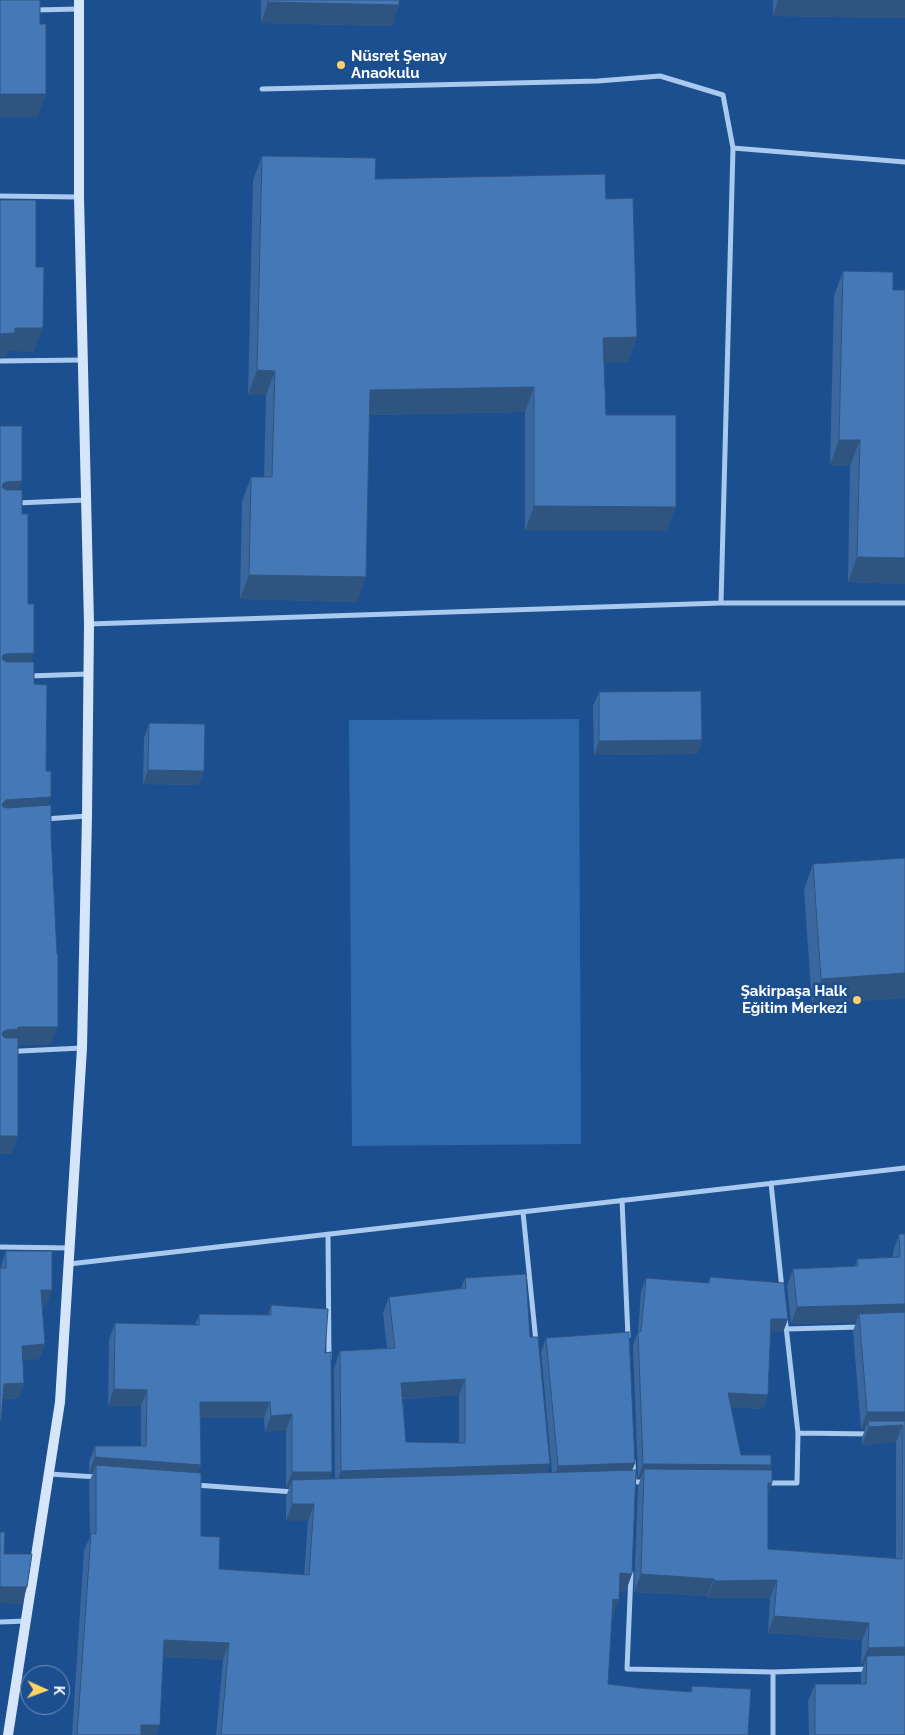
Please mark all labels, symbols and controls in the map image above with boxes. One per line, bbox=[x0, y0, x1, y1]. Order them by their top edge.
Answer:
place label: Nüsret Şenay Anaokulu bbox=[351, 47, 447, 82]
marker: Nüsret Şenay Anaokulu bbox=[335, 59, 347, 71]
place label: Şakirpaşa Halk Eğitim Merkezi bbox=[741, 982, 847, 1017]
marker: Şakirpaşa Halk Eğitim Merkezi bbox=[851, 994, 863, 1006]
north arrow bbox=[20, 1665, 70, 1715]
text: K bbox=[51, 1686, 67, 1695]

